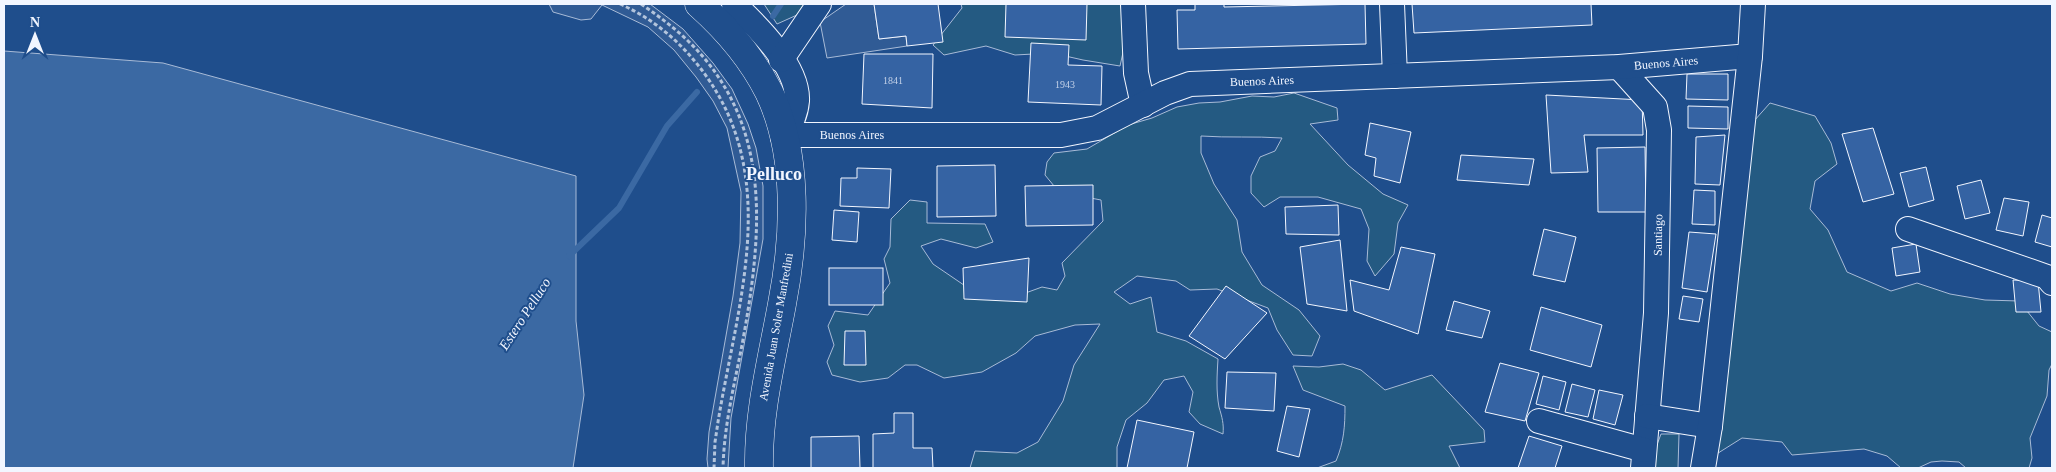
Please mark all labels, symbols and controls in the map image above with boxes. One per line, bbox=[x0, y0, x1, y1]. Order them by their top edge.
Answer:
north arrow bbox=[10, 10, 60, 60]
text: N bbox=[30, 15, 40, 30]
street label: Buenos Aires bbox=[1633, 53, 1699, 73]
street label: Buenos Aires bbox=[1230, 73, 1295, 89]
house number: 1841 bbox=[883, 75, 903, 86]
house number: 1943 bbox=[1055, 79, 1075, 90]
street label: Buenos Aires bbox=[820, 128, 884, 142]
district label: Pelluco bbox=[746, 164, 802, 184]
street label: Santiago bbox=[1651, 214, 1665, 256]
street label: Avenida Juan Soler Manfredini bbox=[756, 251, 796, 402]
water label: Estero Pelluco bbox=[496, 275, 554, 353]

